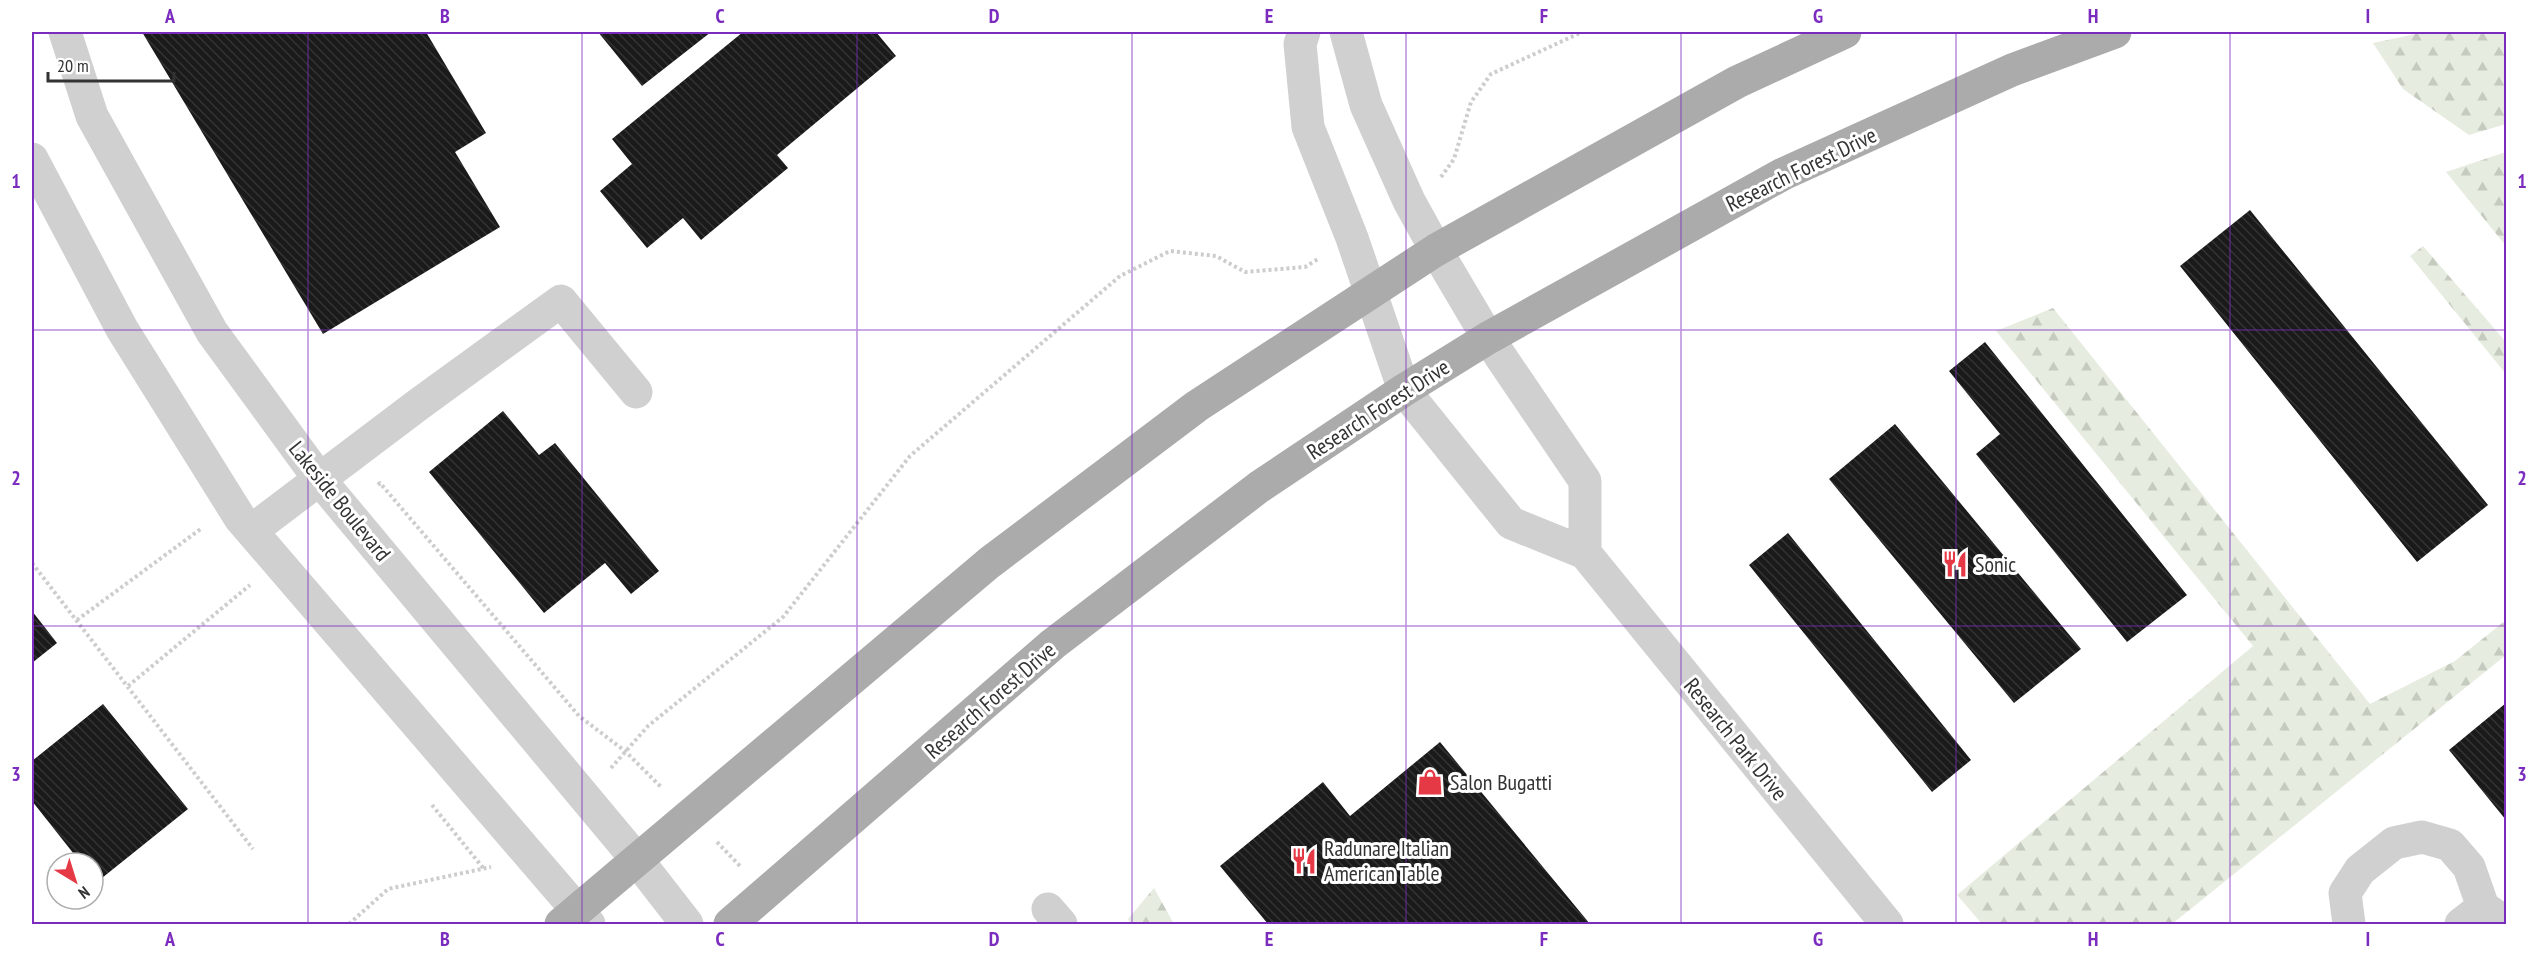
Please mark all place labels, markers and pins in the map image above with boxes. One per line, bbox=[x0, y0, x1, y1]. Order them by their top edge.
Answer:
restaurant icon: Sonic bbox=[1940, 549, 1970, 579]
place label: Sonic bbox=[1975, 550, 2016, 578]
shop icon: Salon Bugatti bbox=[1415, 767, 1445, 797]
place label: Salon Bugatti bbox=[1450, 768, 1552, 796]
place label: Radunare Italian American Table bbox=[1324, 834, 1449, 887]
restaurant icon: Radunare Italian American Table bbox=[1289, 846, 1319, 876]

